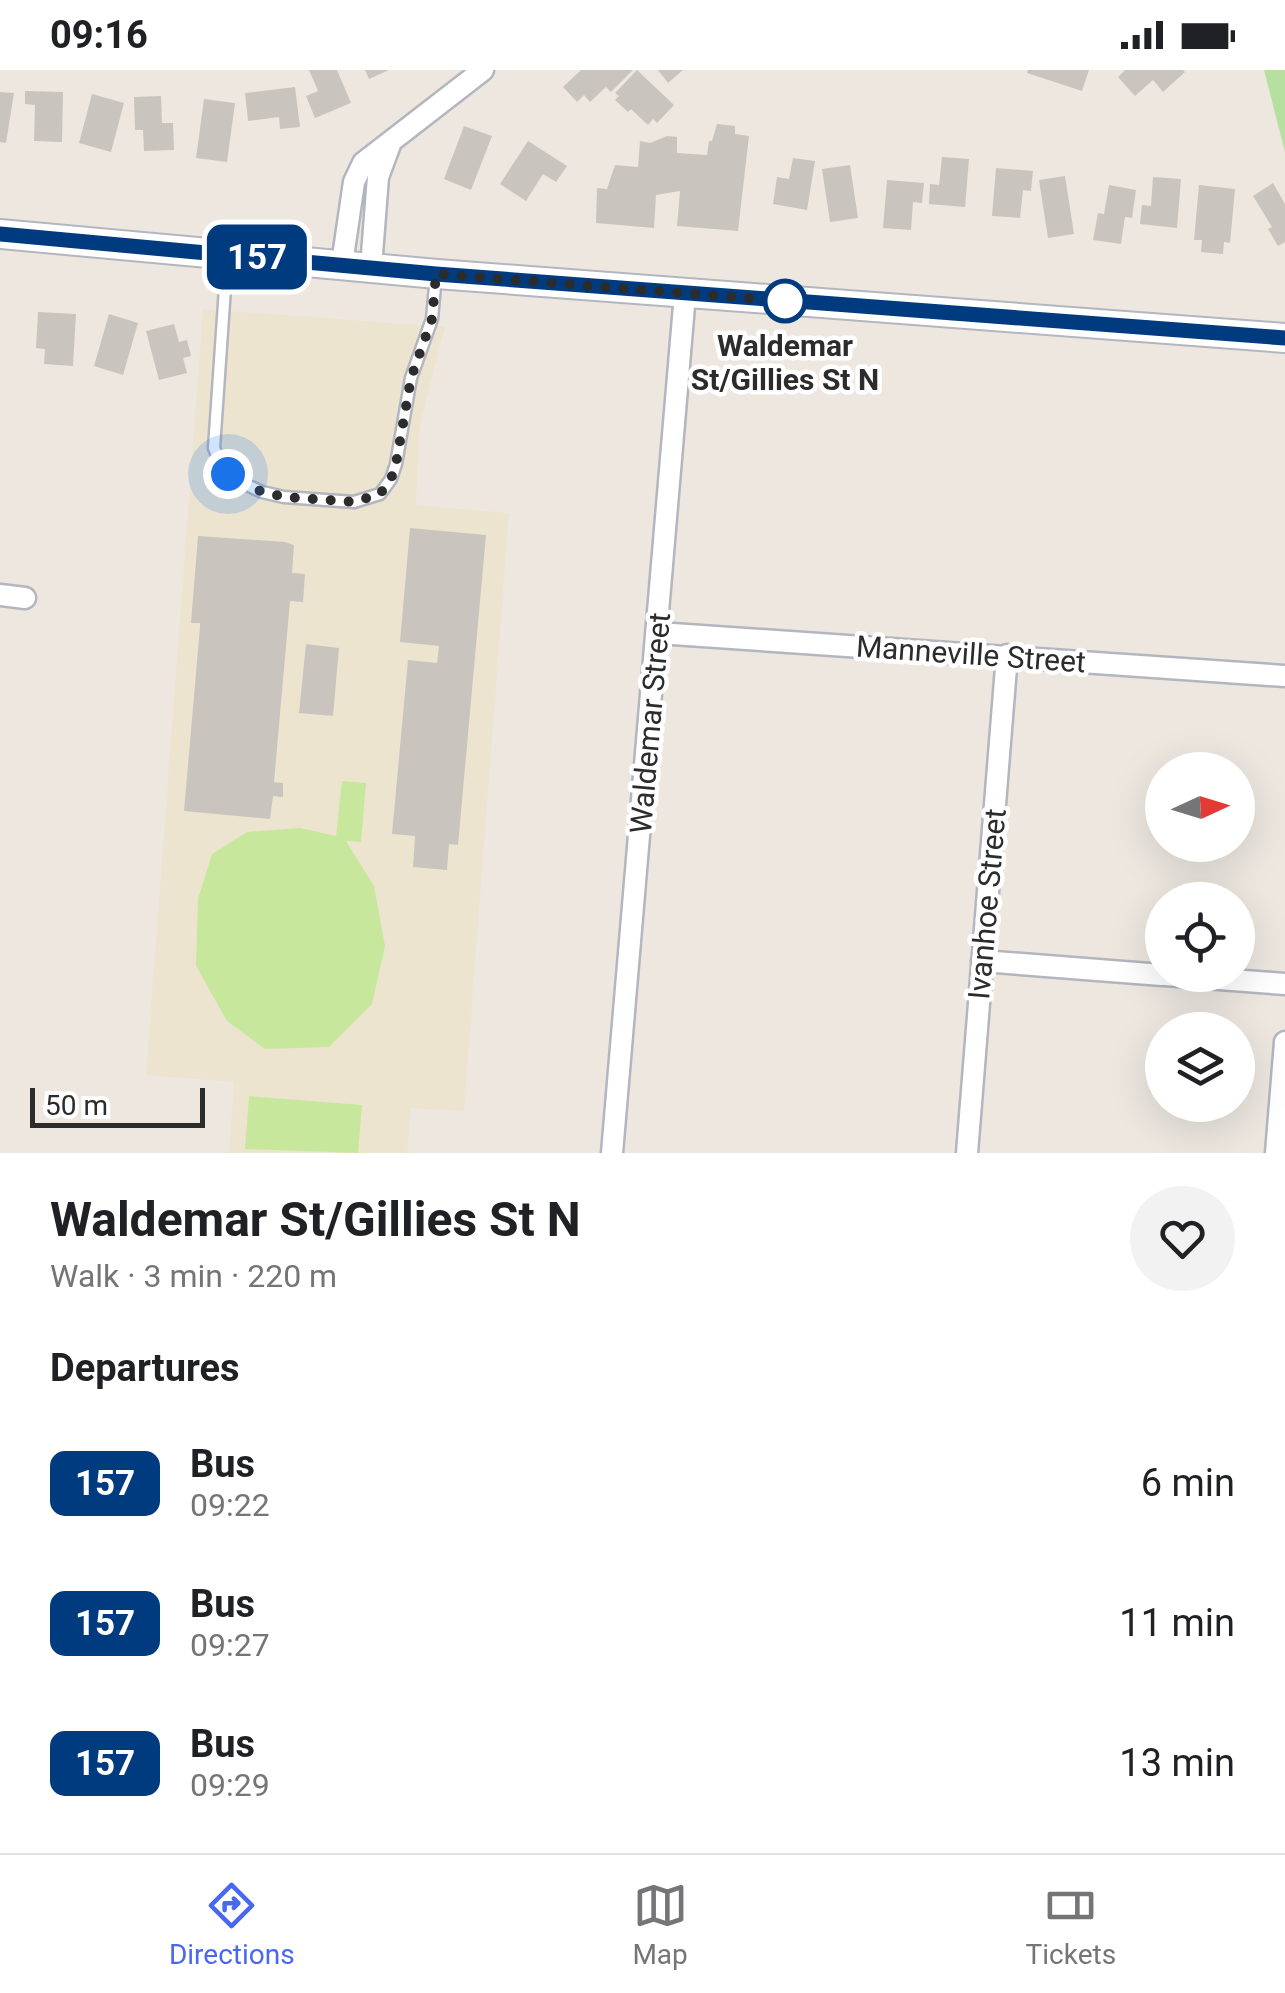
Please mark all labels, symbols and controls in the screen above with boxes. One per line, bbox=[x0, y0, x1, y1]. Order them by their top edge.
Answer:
text: 09:16 bbox=[50, 13, 148, 57]
line badge: 157 bbox=[200, 224, 314, 290]
text: 157 bbox=[227, 237, 287, 278]
marker: Waldemar St/Gillies St N bbox=[764, 280, 806, 322]
place label: Waldemar St/Gillies St N bbox=[691, 328, 879, 397]
your location bbox=[203, 449, 253, 499]
street label: Waldemar Street bbox=[623, 611, 677, 835]
street label: Manneville Street bbox=[855, 629, 1087, 679]
north arrow bbox=[1145, 752, 1255, 862]
map controls bbox=[1145, 752, 1255, 1122]
street label: Ivanhoe Street bbox=[961, 807, 1013, 1001]
button: locate bbox=[1145, 882, 1255, 992]
button: layers bbox=[1145, 1012, 1255, 1122]
scale bar bbox=[30, 1083, 205, 1128]
text: 50 m bbox=[45, 1089, 108, 1122]
button: heart bbox=[1130, 1186, 1235, 1291]
text: Waldemar St/Gillies St N bbox=[50, 1191, 581, 1248]
text: Walk · 3 min · 220 m bbox=[50, 1257, 337, 1295]
text: Departures bbox=[50, 1346, 240, 1390]
text: Bus bbox=[190, 1442, 255, 1486]
text: 6 min bbox=[1141, 1461, 1235, 1505]
text: 157 bbox=[75, 1463, 135, 1504]
text: 09:22 bbox=[190, 1486, 270, 1524]
text: Bus bbox=[190, 1582, 255, 1626]
text: 11 min bbox=[1119, 1601, 1235, 1645]
text: 157 bbox=[75, 1603, 135, 1644]
text: 09:27 bbox=[190, 1626, 270, 1664]
text: Bus bbox=[190, 1722, 255, 1766]
text: 13 min bbox=[1119, 1741, 1235, 1785]
text: 157 bbox=[75, 1743, 135, 1784]
text: 09:29 bbox=[190, 1766, 270, 1804]
tab: Directions bbox=[169, 1878, 295, 1971]
tab: Map bbox=[632, 1878, 688, 1971]
tab: Tickets bbox=[1026, 1878, 1116, 1971]

